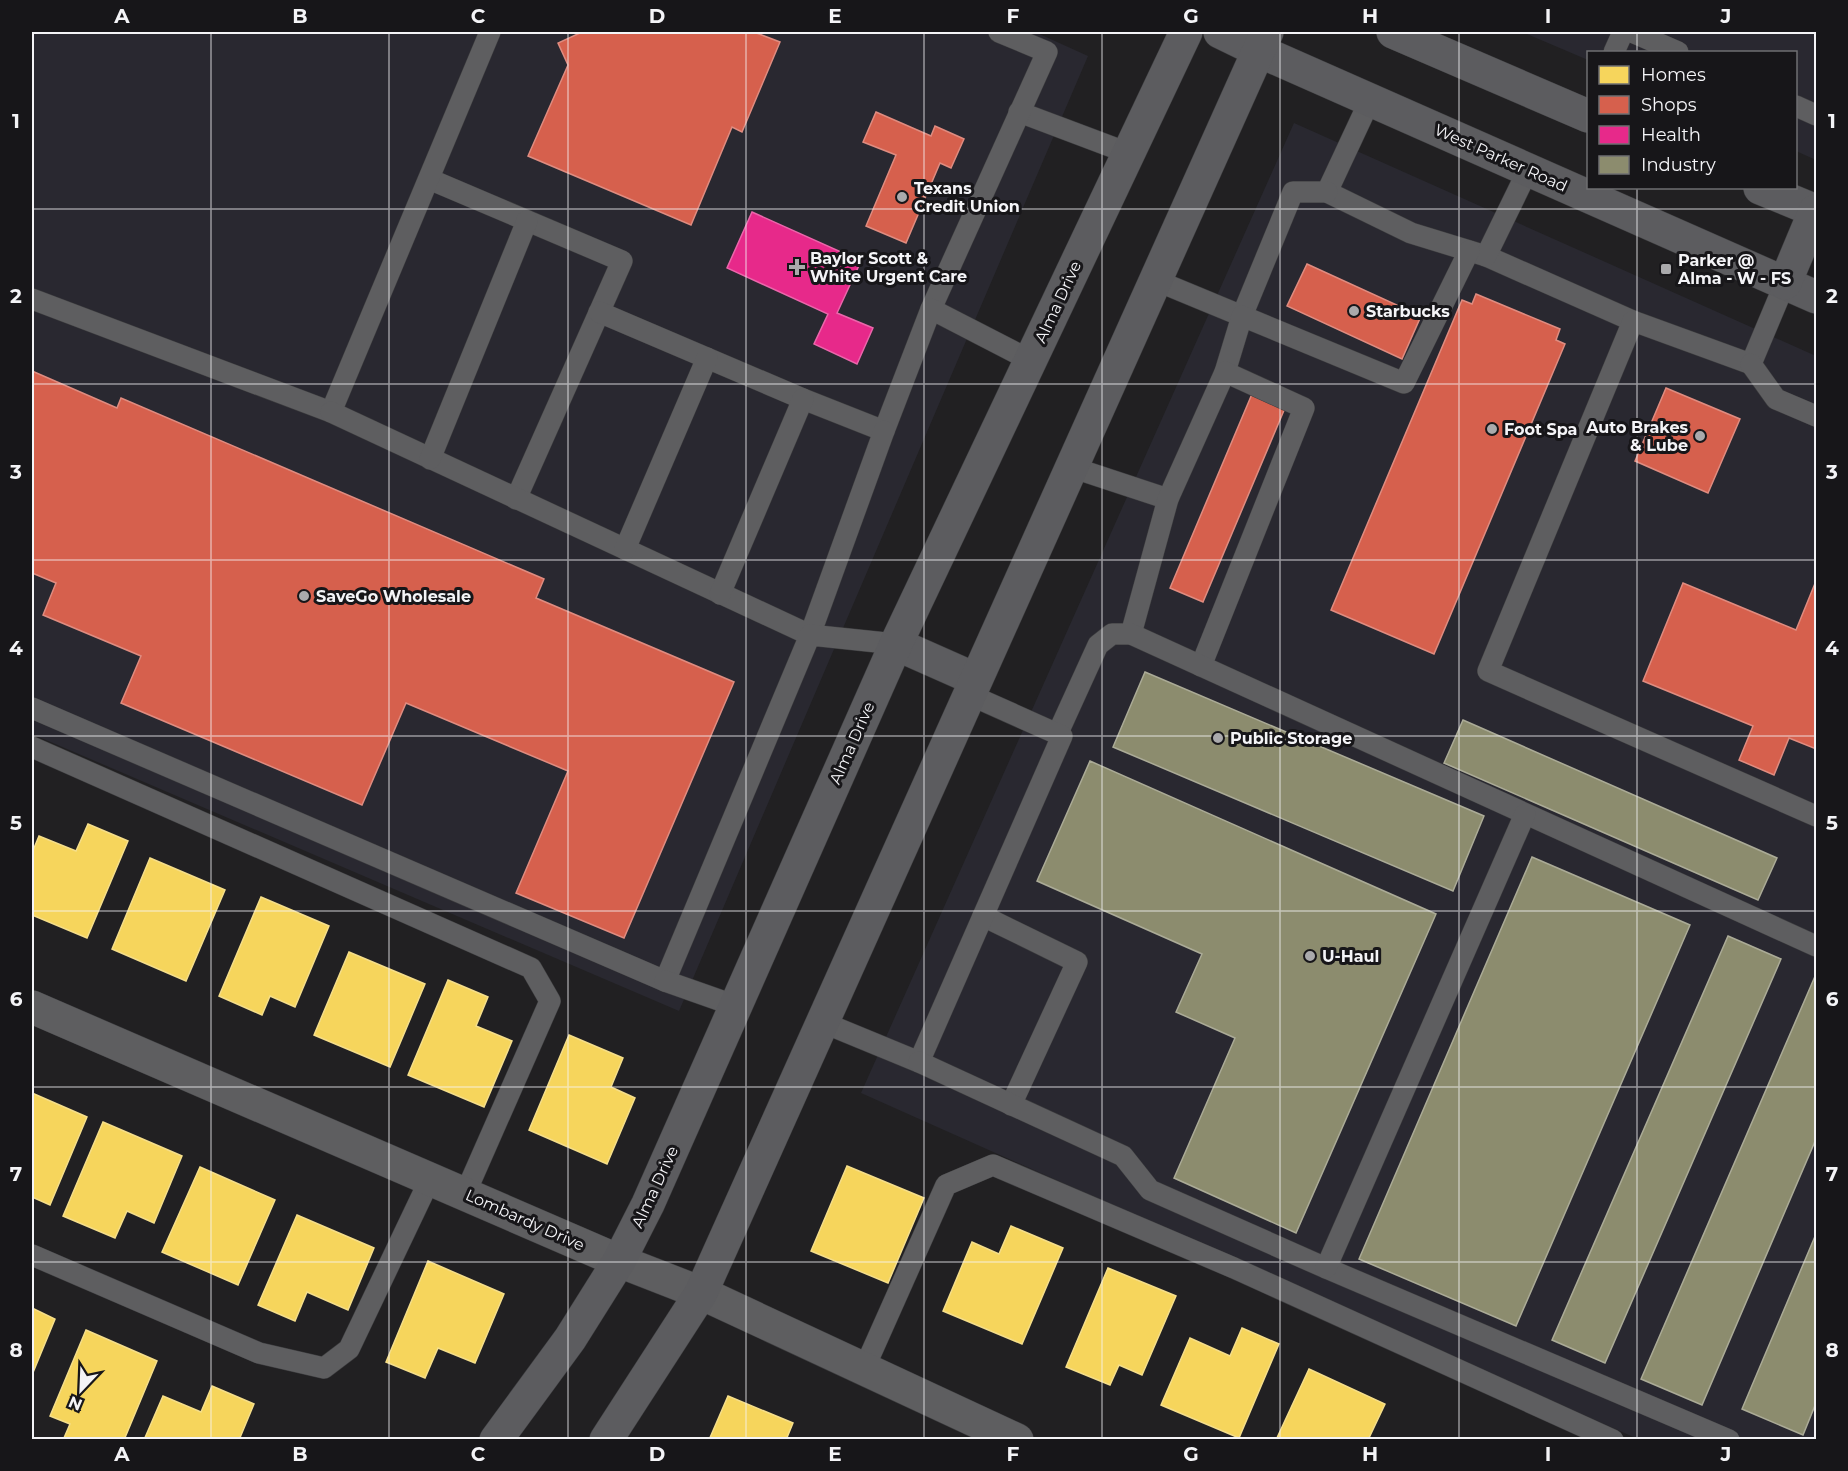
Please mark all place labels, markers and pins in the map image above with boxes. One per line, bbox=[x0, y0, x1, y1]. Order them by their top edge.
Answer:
place label: Texans Credit Union bbox=[914, 179, 1020, 216]
marker: Texans Credit Union bbox=[895, 190, 909, 204]
place label: Baylor Scott & White Urgent Care bbox=[810, 249, 967, 286]
place label: Parker @ Alma - W - FS bbox=[1677, 251, 1791, 288]
marker: Baylor Scott & White Urgent Care bbox=[788, 258, 806, 276]
marker: Parker @ Alma - W - FS bbox=[1659, 262, 1673, 276]
place label: Starbucks bbox=[1366, 302, 1450, 321]
marker: Starbucks bbox=[1347, 304, 1361, 318]
place label: Auto Brakes & Lube bbox=[1585, 418, 1689, 455]
place label: Foot Spa bbox=[1504, 420, 1577, 439]
marker: Foot Spa bbox=[1485, 422, 1499, 436]
marker: Auto Brakes & Lube bbox=[1693, 429, 1707, 443]
place label: SaveGo Wholesale bbox=[316, 587, 471, 606]
marker: SaveGo Wholesale bbox=[297, 589, 311, 603]
place label: Public Storage bbox=[1230, 729, 1352, 748]
marker: Public Storage bbox=[1211, 731, 1225, 745]
place label: U-Haul bbox=[1322, 947, 1379, 966]
marker: U-Haul bbox=[1303, 949, 1317, 963]

